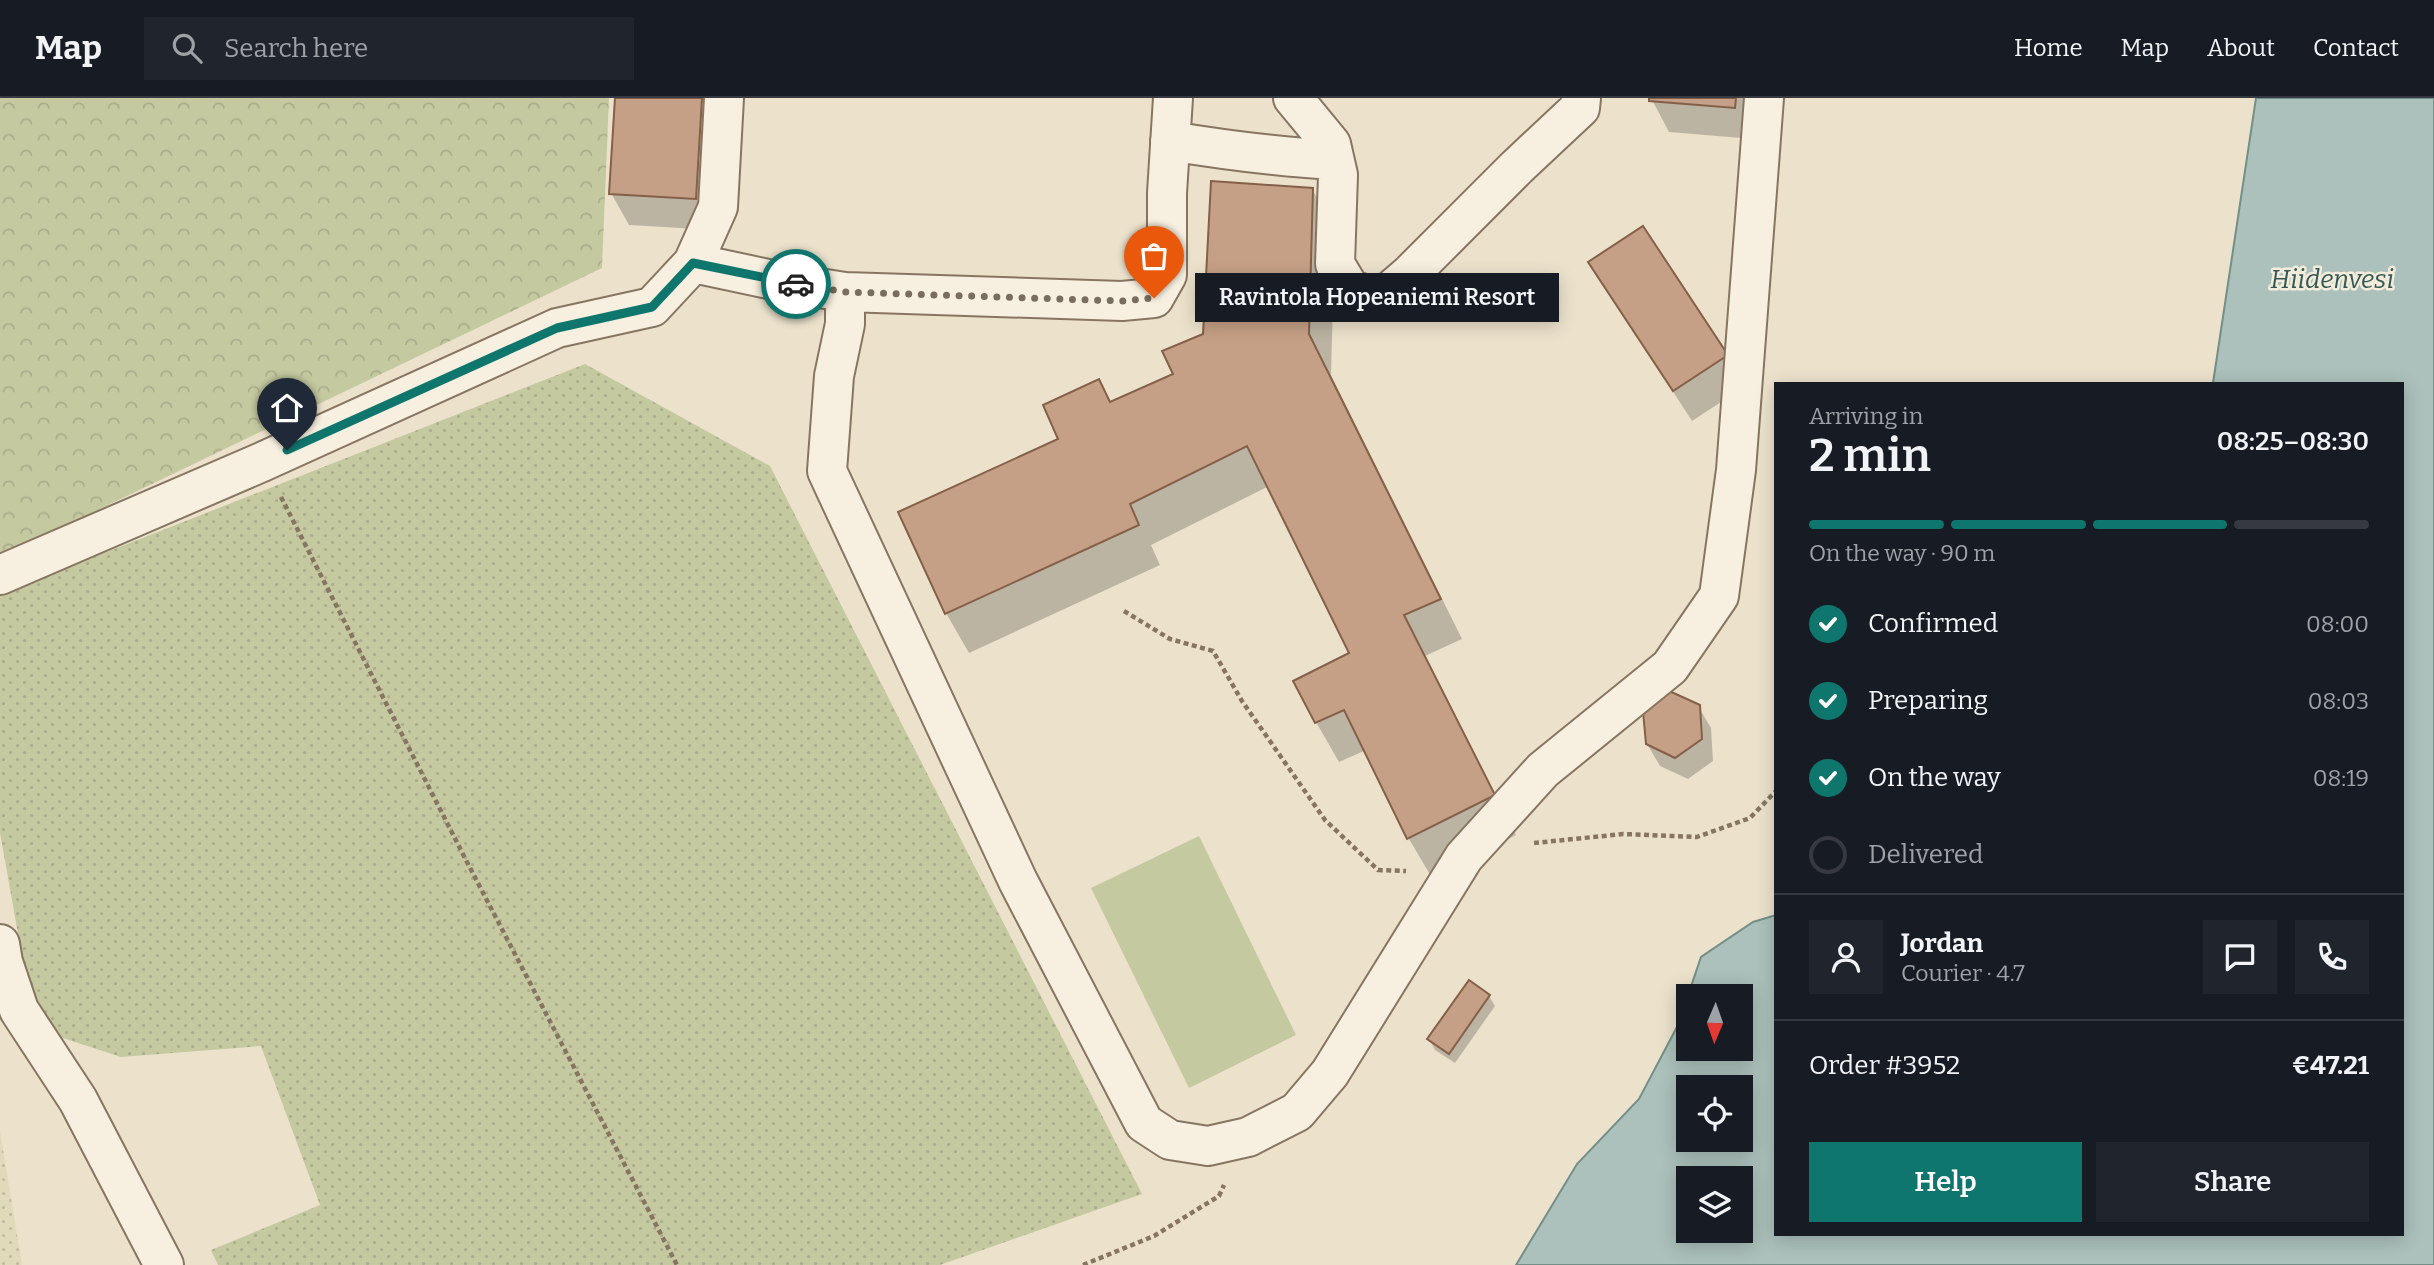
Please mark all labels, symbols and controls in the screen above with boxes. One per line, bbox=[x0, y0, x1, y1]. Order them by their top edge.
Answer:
search box bbox=[144, 17, 634, 80]
text: Map bbox=[35, 28, 102, 68]
icon: search bbox=[168, 29, 206, 67]
text: Search here bbox=[224, 33, 368, 64]
text: Home bbox=[2014, 34, 2083, 62]
text: Map bbox=[2121, 34, 2169, 62]
text: About bbox=[2207, 34, 2275, 62]
text: Contact bbox=[2313, 34, 2399, 62]
pin bbox=[1124, 226, 1184, 298]
icon: bag bbox=[1135, 237, 1173, 275]
courier bbox=[761, 249, 831, 319]
water label: Hiidenvesi bbox=[2270, 264, 2394, 295]
icon: car bbox=[777, 265, 815, 303]
callout: Ravintola Hopeaniemi Resort bbox=[1196, 274, 1560, 322]
text: Ravintola Hopeaniemi Resort bbox=[1219, 283, 1535, 311]
pin bbox=[257, 378, 317, 450]
icon: home bbox=[268, 389, 306, 427]
text: Arriving in bbox=[1809, 402, 1923, 430]
text: 08:25–08:30 bbox=[2217, 426, 2369, 457]
text: 2 min bbox=[1809, 428, 1931, 483]
text: On the way · 90 m bbox=[1809, 539, 1995, 567]
icon: check bbox=[1809, 605, 1847, 643]
text: Confirmed bbox=[1868, 608, 1998, 639]
text: 08:00 bbox=[2306, 610, 2369, 638]
icon: check bbox=[1809, 682, 1847, 720]
text: Preparing bbox=[1868, 685, 1988, 716]
text: 08:03 bbox=[2308, 687, 2369, 715]
icon: check bbox=[1809, 759, 1847, 797]
text: On the way bbox=[1868, 762, 2001, 793]
text: 08:19 bbox=[2313, 764, 2369, 792]
text: Delivered bbox=[1868, 839, 1983, 870]
button: person bbox=[1809, 920, 1883, 994]
button: chat bbox=[2203, 920, 2277, 994]
button: phone bbox=[2295, 920, 2369, 994]
text: Jordan bbox=[1901, 928, 1983, 959]
text: Courier · 4.7 bbox=[1901, 959, 2025, 987]
north arrow bbox=[1676, 984, 1754, 1060]
map controls bbox=[1676, 984, 1753, 1243]
text: Order #3952 bbox=[1809, 1050, 1960, 1081]
text: €47.21 bbox=[2292, 1050, 2369, 1081]
button: locate bbox=[1676, 1075, 1753, 1152]
button: Help bbox=[1809, 1142, 2082, 1222]
button: Share bbox=[2096, 1142, 2369, 1222]
button: layers bbox=[1676, 1166, 1753, 1243]

